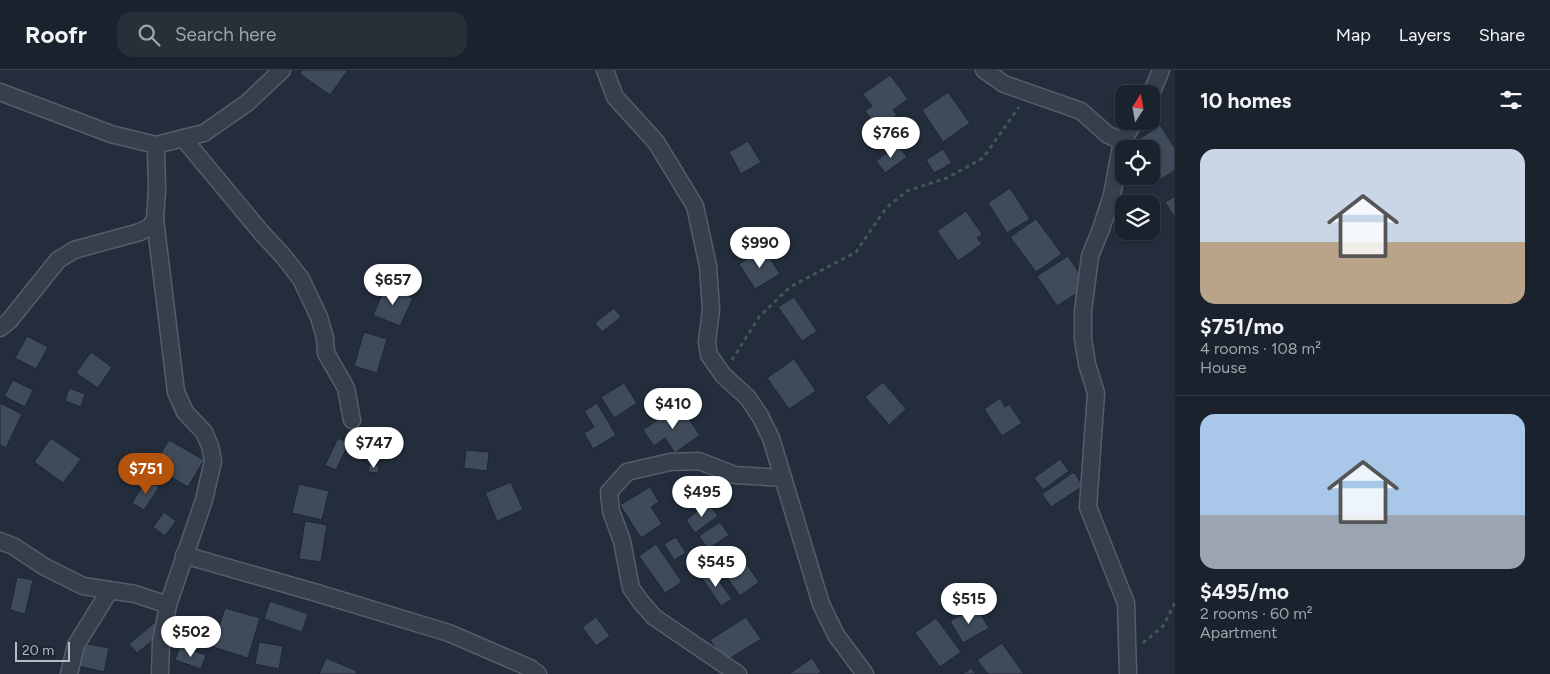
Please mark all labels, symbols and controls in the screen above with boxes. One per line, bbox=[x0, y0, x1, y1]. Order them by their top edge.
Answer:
search box bbox=[117, 12, 467, 57]
text: Roofr bbox=[25, 20, 87, 49]
icon: search bbox=[135, 21, 163, 49]
text: Search here bbox=[175, 23, 276, 46]
text: Map bbox=[1336, 24, 1371, 46]
text: Layers bbox=[1399, 24, 1451, 46]
text: Share bbox=[1479, 24, 1525, 46]
north arrow bbox=[1115, 85, 1160, 130]
map controls bbox=[1115, 85, 1160, 240]
icon: filters bbox=[1497, 86, 1525, 114]
text: 10 homes bbox=[1200, 88, 1291, 113]
pin: $766 bbox=[861, 116, 921, 159]
text: $766 bbox=[873, 123, 909, 142]
button: locate bbox=[1115, 140, 1160, 185]
icon: home bbox=[1318, 181, 1408, 271]
button: layers bbox=[1115, 195, 1160, 240]
pin: $990 bbox=[730, 226, 790, 269]
text: $990 bbox=[741, 233, 779, 252]
pin: $657 bbox=[363, 264, 423, 306]
text: $657 bbox=[375, 270, 411, 289]
text: $751/mo bbox=[1200, 314, 1284, 339]
text: 4 rooms · 108 m² bbox=[1200, 339, 1321, 358]
text: House bbox=[1200, 358, 1246, 377]
pin: $410 bbox=[643, 388, 703, 430]
text: $410 bbox=[655, 394, 691, 413]
pin: $747 bbox=[344, 426, 404, 469]
text: $747 bbox=[356, 433, 392, 452]
icon: home bbox=[1318, 447, 1408, 537]
pin: $751 bbox=[116, 452, 176, 495]
text: $751 bbox=[129, 459, 163, 478]
pin: $495 bbox=[672, 476, 732, 518]
text: $495 bbox=[683, 482, 721, 501]
pin: $545 bbox=[686, 546, 746, 588]
text: $545 bbox=[697, 552, 735, 571]
text: $495/mo bbox=[1200, 579, 1289, 604]
pin: $515 bbox=[939, 582, 999, 625]
text: $515 bbox=[952, 589, 986, 608]
text: 2 rooms · 60 m² bbox=[1200, 604, 1313, 623]
pin: $502 bbox=[161, 616, 221, 658]
text: $502 bbox=[172, 622, 210, 641]
text: Apartment bbox=[1200, 623, 1277, 642]
scale bar bbox=[15, 639, 70, 662]
text: 20 m bbox=[22, 642, 54, 659]

